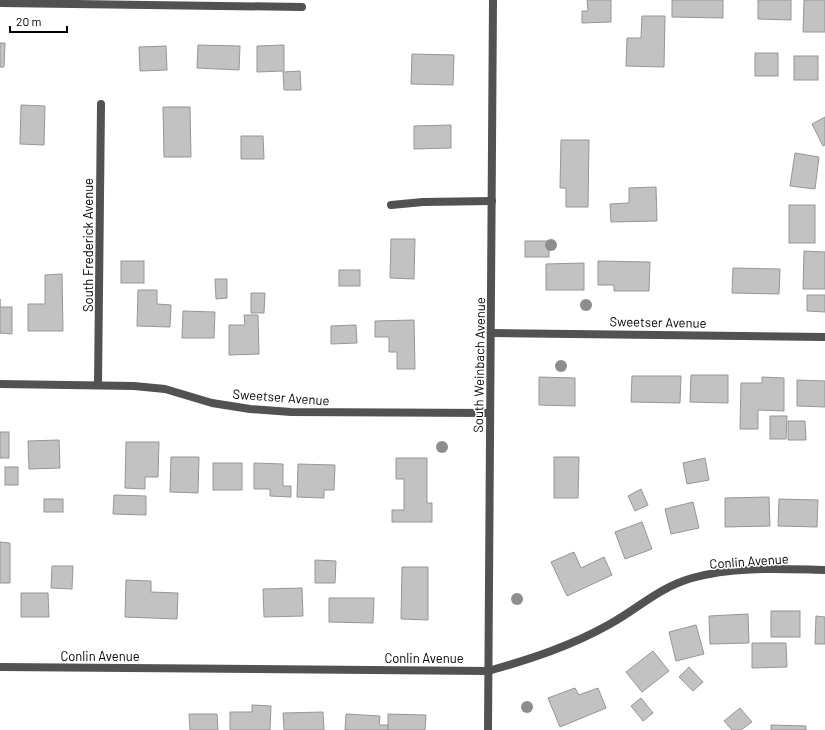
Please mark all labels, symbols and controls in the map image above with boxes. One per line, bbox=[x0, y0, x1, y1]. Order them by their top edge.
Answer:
scale bar bbox=[10, 8, 67, 34]
text: 20 m bbox=[16, 14, 42, 28]
street label: South Frederick Avenue bbox=[80, 178, 96, 312]
street label: South Weinbach Avenue bbox=[470, 297, 488, 433]
street label: Sweetser Avenue bbox=[609, 313, 707, 331]
street label: Sweetser Avenue bbox=[232, 386, 330, 408]
street label: Conlin Avenue bbox=[709, 550, 789, 572]
street label: Conlin Avenue bbox=[60, 648, 140, 664]
street label: Conlin Avenue bbox=[384, 650, 464, 666]

